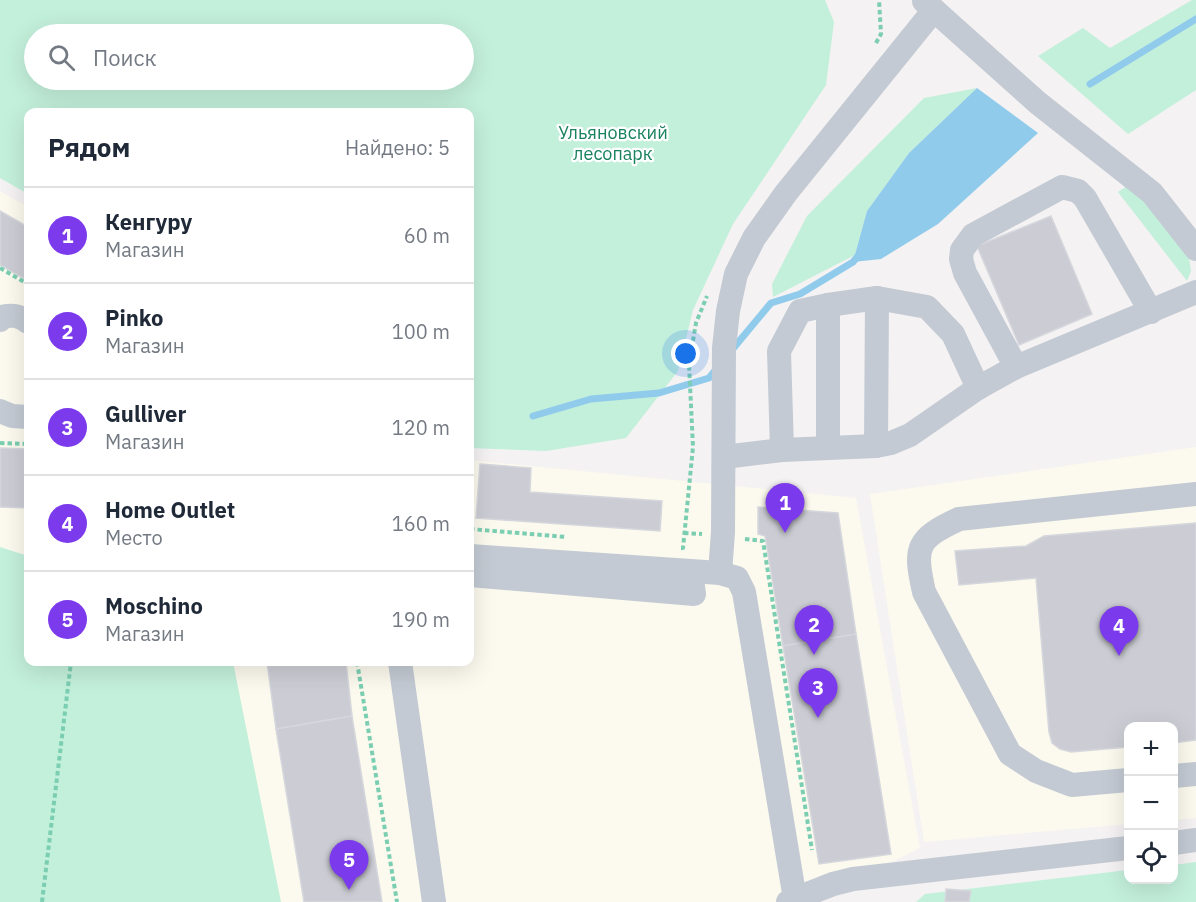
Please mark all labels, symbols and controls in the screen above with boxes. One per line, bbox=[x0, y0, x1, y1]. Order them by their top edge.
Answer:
search box bbox=[24, 24, 474, 90]
icon: search bbox=[45, 41, 78, 74]
text: Поиск bbox=[93, 43, 157, 72]
park label: Ульяновский лесопарк bbox=[558, 121, 668, 165]
text: Рядом bbox=[48, 130, 130, 164]
text: Найдено: 5 bbox=[345, 134, 450, 161]
text: Кенгуру bbox=[105, 207, 192, 236]
text: 1 bbox=[62, 222, 74, 249]
text: 60 m bbox=[404, 222, 450, 249]
text: Магазин bbox=[105, 236, 185, 263]
text: Pinko bbox=[105, 303, 163, 332]
text: 2 bbox=[62, 318, 74, 345]
text: 100 m bbox=[392, 318, 450, 345]
text: Магазин bbox=[105, 332, 185, 359]
your location bbox=[671, 339, 700, 368]
text: Gulliver bbox=[105, 399, 186, 428]
text: 3 bbox=[62, 414, 74, 441]
text: 120 m bbox=[392, 414, 450, 441]
text: Магазин bbox=[105, 428, 185, 455]
pin: 1 bbox=[766, 484, 804, 533]
text: Home Outlet bbox=[105, 495, 235, 524]
text: 4 bbox=[62, 510, 74, 537]
text: 160 m bbox=[392, 510, 450, 537]
text: Место bbox=[105, 524, 163, 551]
text: Moschino bbox=[105, 591, 203, 620]
text: 5 bbox=[62, 606, 74, 633]
text: 190 m bbox=[392, 606, 450, 633]
pin: 2 bbox=[794, 606, 834, 655]
pin: 4 bbox=[1100, 606, 1138, 656]
text: Магазин bbox=[105, 620, 185, 647]
pin: 3 bbox=[798, 668, 838, 718]
map controls bbox=[1124, 722, 1178, 884]
button: + bbox=[1124, 722, 1178, 776]
button: − bbox=[1124, 776, 1178, 830]
button: locate bbox=[1124, 830, 1178, 884]
pin: 5 bbox=[330, 840, 368, 890]

